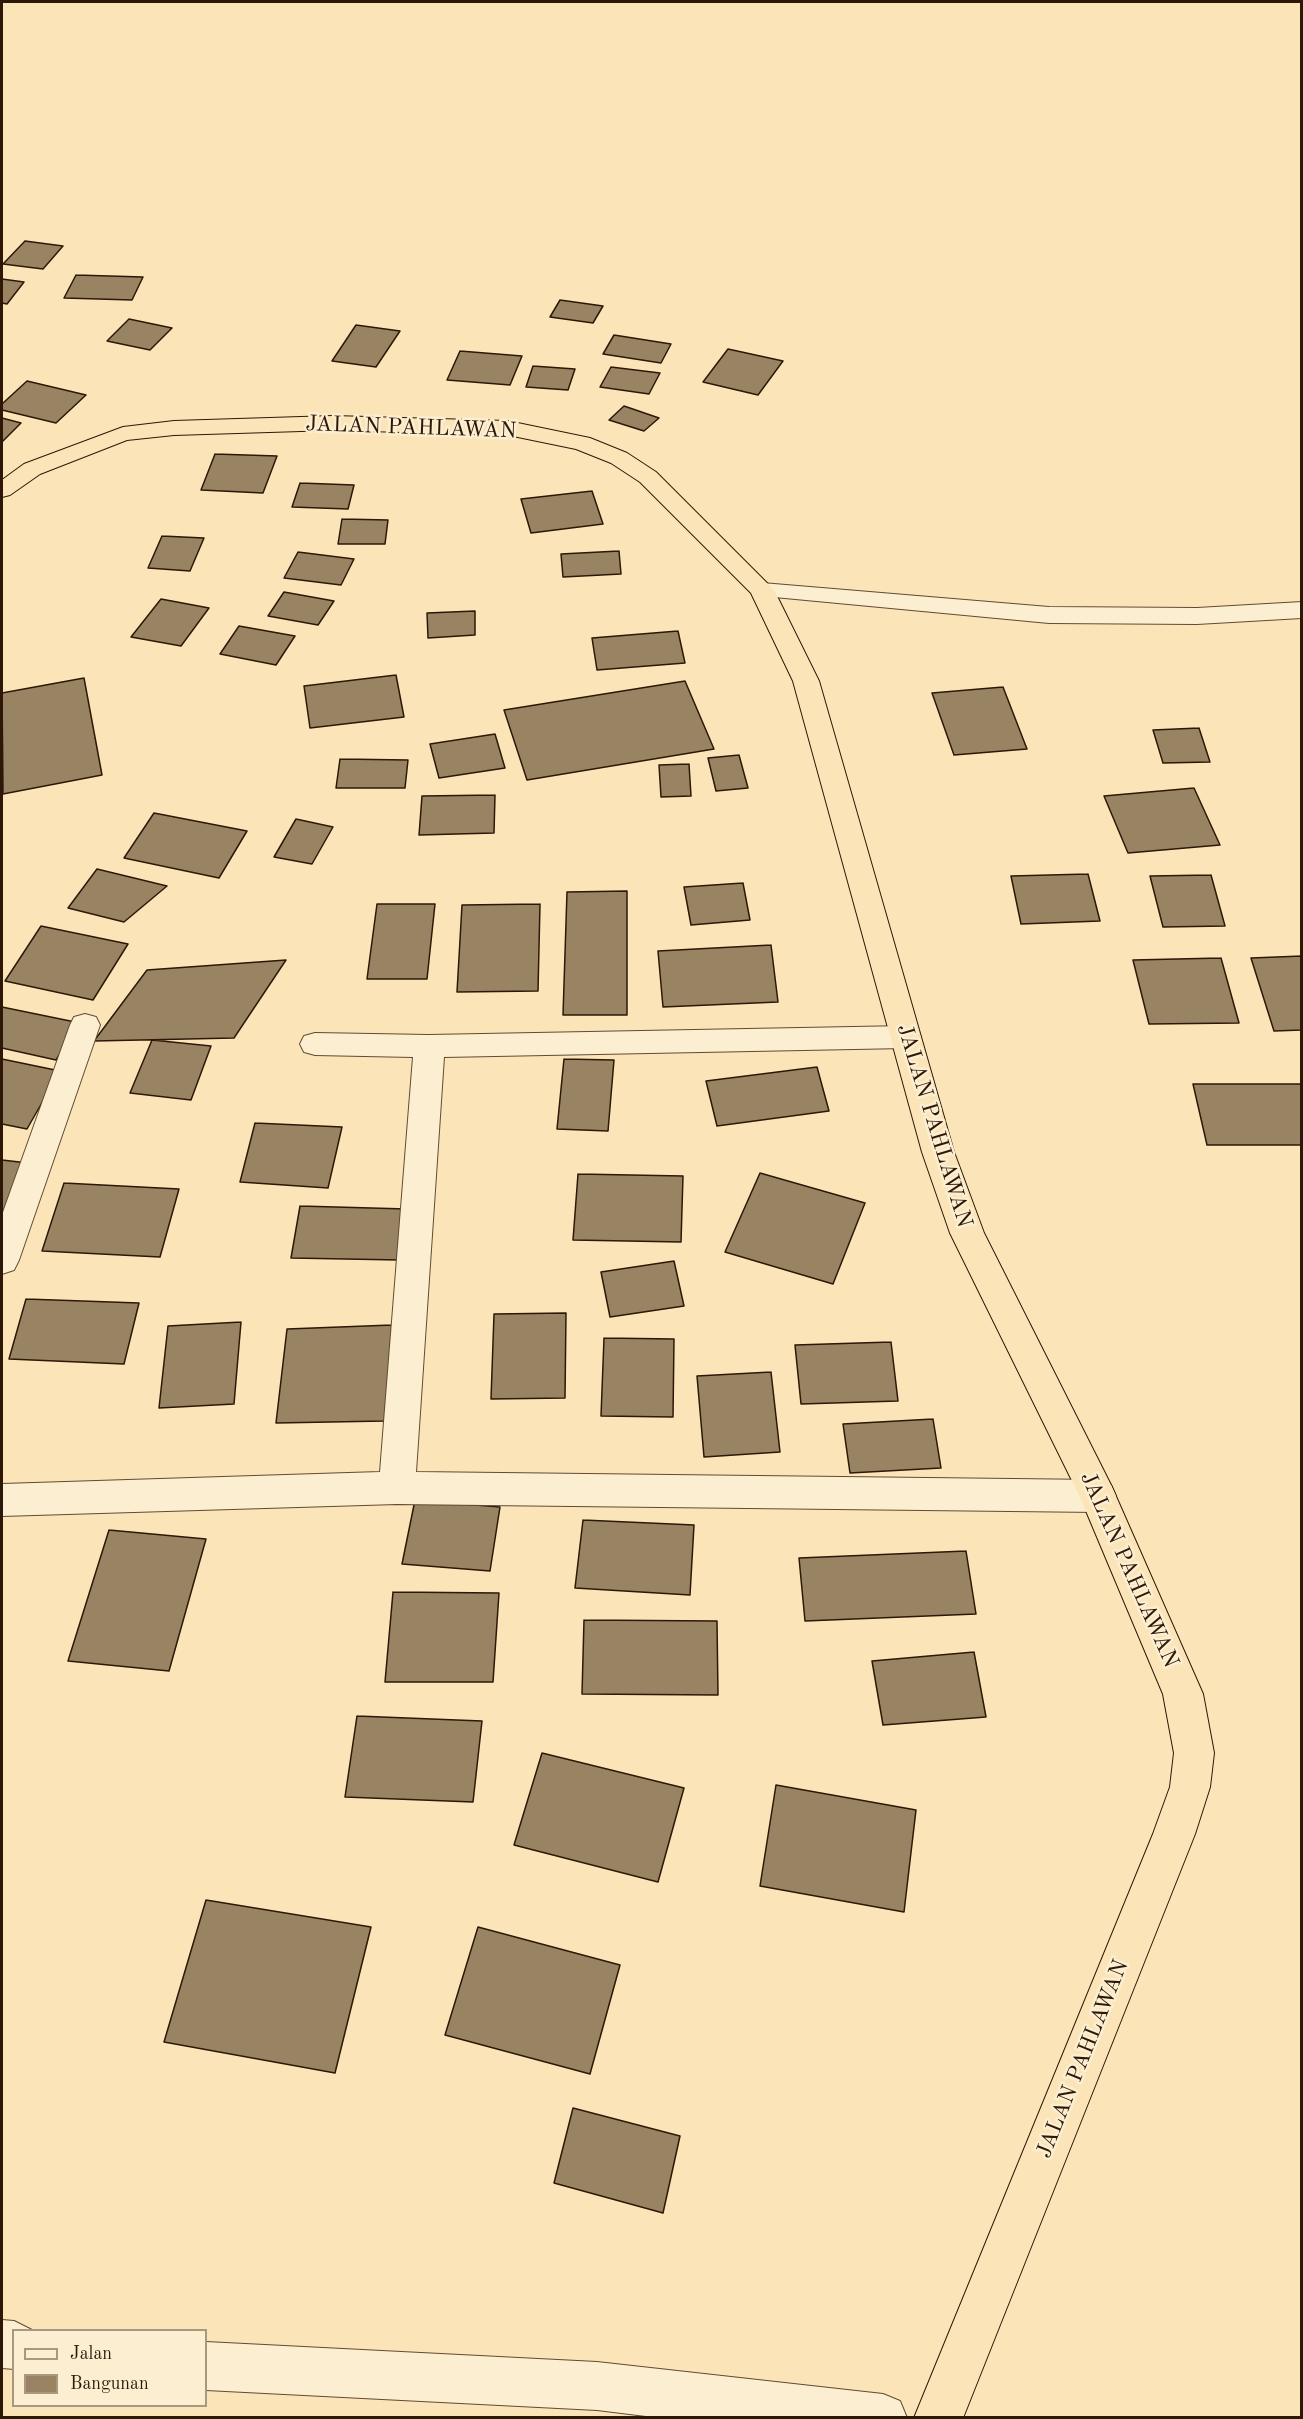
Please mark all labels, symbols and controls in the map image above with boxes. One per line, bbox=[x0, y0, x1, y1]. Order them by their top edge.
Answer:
street label: JALAN PAHLAWAN bbox=[305, 411, 517, 445]
street label: JALAN PAHLAWAN bbox=[890, 1021, 978, 1231]
street label: JALAN PAHLAWAN bbox=[1074, 1468, 1184, 1672]
street label: JALAN PAHLAWAN bbox=[1031, 1956, 1135, 2162]
legend bbox=[12, 2329, 207, 2407]
text: Jalan bbox=[70, 2345, 112, 2363]
text: Bangunan bbox=[70, 2375, 149, 2393]

